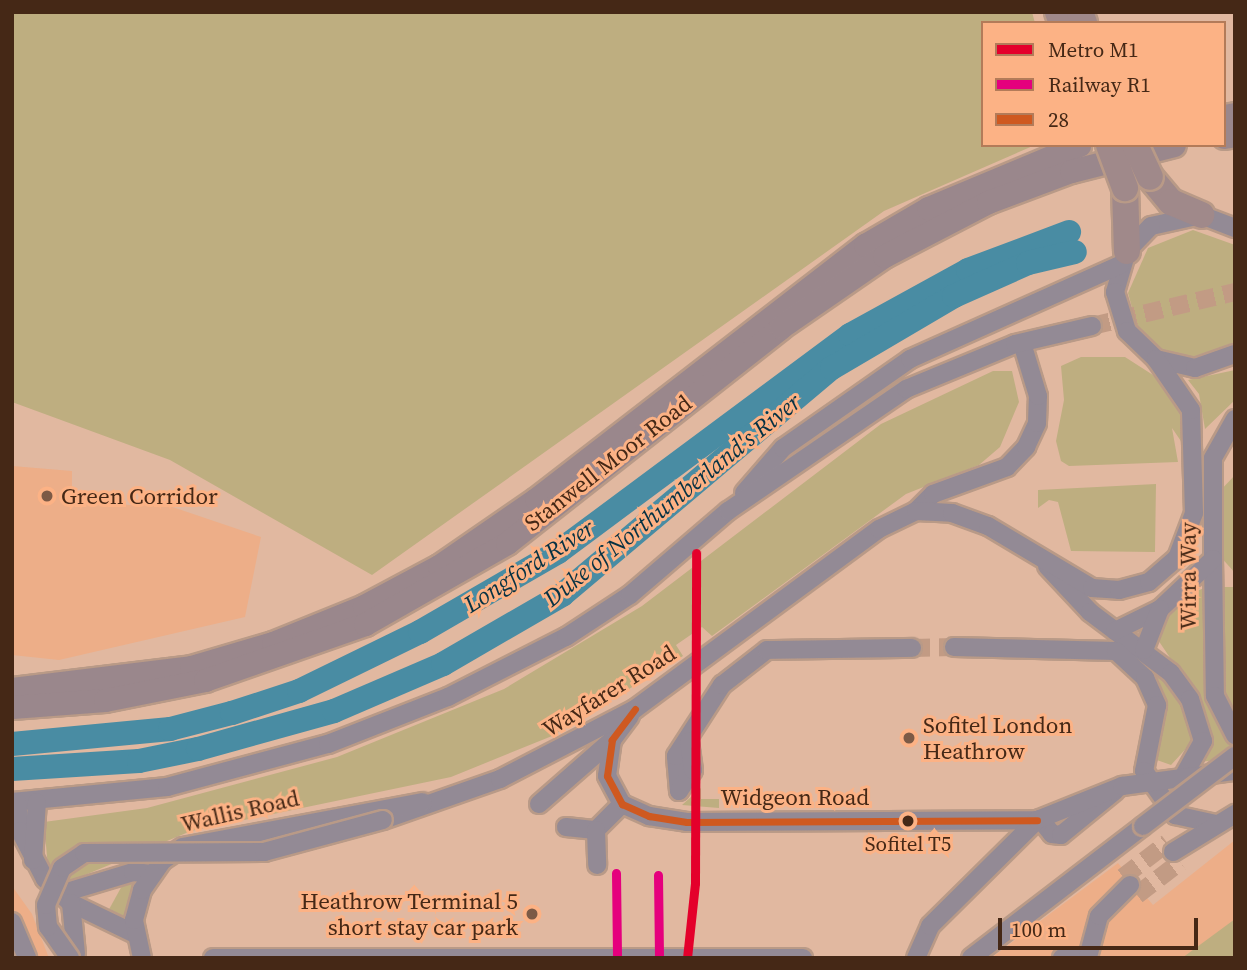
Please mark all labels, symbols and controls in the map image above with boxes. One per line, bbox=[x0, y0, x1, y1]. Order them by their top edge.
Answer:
legend bbox=[981, 21, 1226, 147]
text: Metro M1 bbox=[1048, 35, 1139, 64]
text: Railway R1 bbox=[1048, 70, 1151, 99]
text: 28 bbox=[1048, 105, 1069, 134]
water label: Duke of Northumberland's River bbox=[538, 387, 806, 613]
street label: Stanwell Moor Road bbox=[519, 389, 697, 537]
place label: Green Corridor bbox=[61, 482, 218, 510]
marker: Green Corridor bbox=[39, 488, 55, 504]
water label: Longford River bbox=[458, 513, 600, 619]
street label: Wirra Way bbox=[1174, 522, 1202, 630]
street label: Wayfarer Road bbox=[537, 639, 681, 743]
place label: Sofitel London Heathrow bbox=[923, 711, 1072, 765]
marker: Sofitel London Heathrow bbox=[901, 730, 917, 746]
street label: Widgeon Road bbox=[721, 783, 869, 811]
street label: Wallis Road bbox=[178, 784, 302, 838]
marker: Sofitel T5 bbox=[901, 814, 915, 828]
place label: Sofitel T5 bbox=[865, 831, 951, 857]
place label: Heathrow Terminal 5 short stay car park bbox=[300, 887, 518, 941]
scale bar bbox=[1002, 904, 1202, 948]
marker: Heathrow Terminal 5 short stay car park bbox=[524, 906, 540, 922]
text: 100 m bbox=[1011, 915, 1066, 944]

